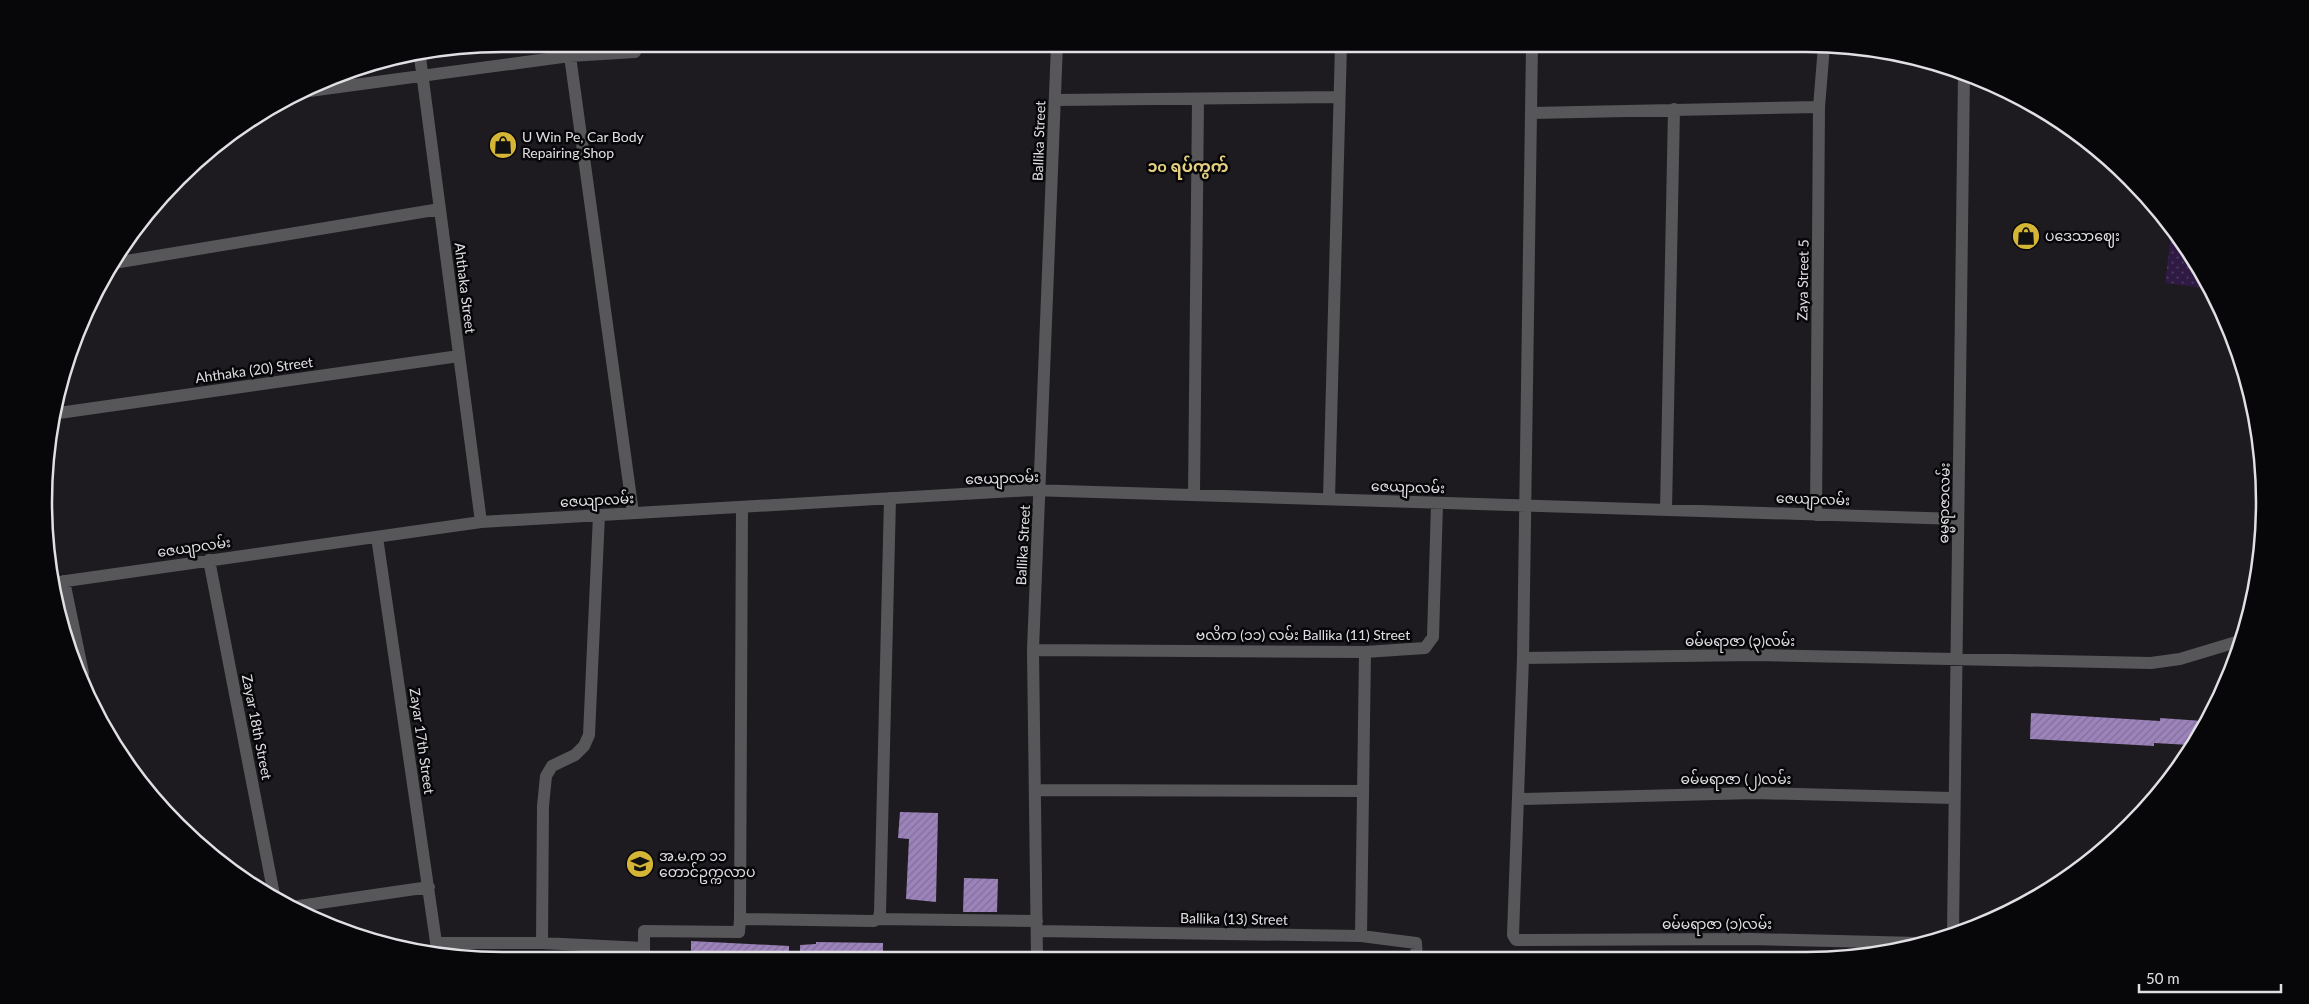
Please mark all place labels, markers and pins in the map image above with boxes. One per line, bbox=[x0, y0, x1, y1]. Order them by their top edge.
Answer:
place label: U Win Pe, Car Body Repairing Shop bbox=[522, 128, 645, 161]
shop icon: U Win Pe, Car Body Repairing Shop bbox=[488, 130, 518, 160]
shop icon: ပဒေသာဈေး bbox=[2011, 221, 2041, 251]
place label: ပဒေသာဈေး bbox=[2045, 227, 2120, 248]
place label: အ.မ.က ၁၁ တောင်ဥက္ကလာပ bbox=[659, 847, 755, 884]
school or university icon: အ.မ.က ၁၁ တောင်ဥက္ကလာပ bbox=[625, 849, 655, 879]

